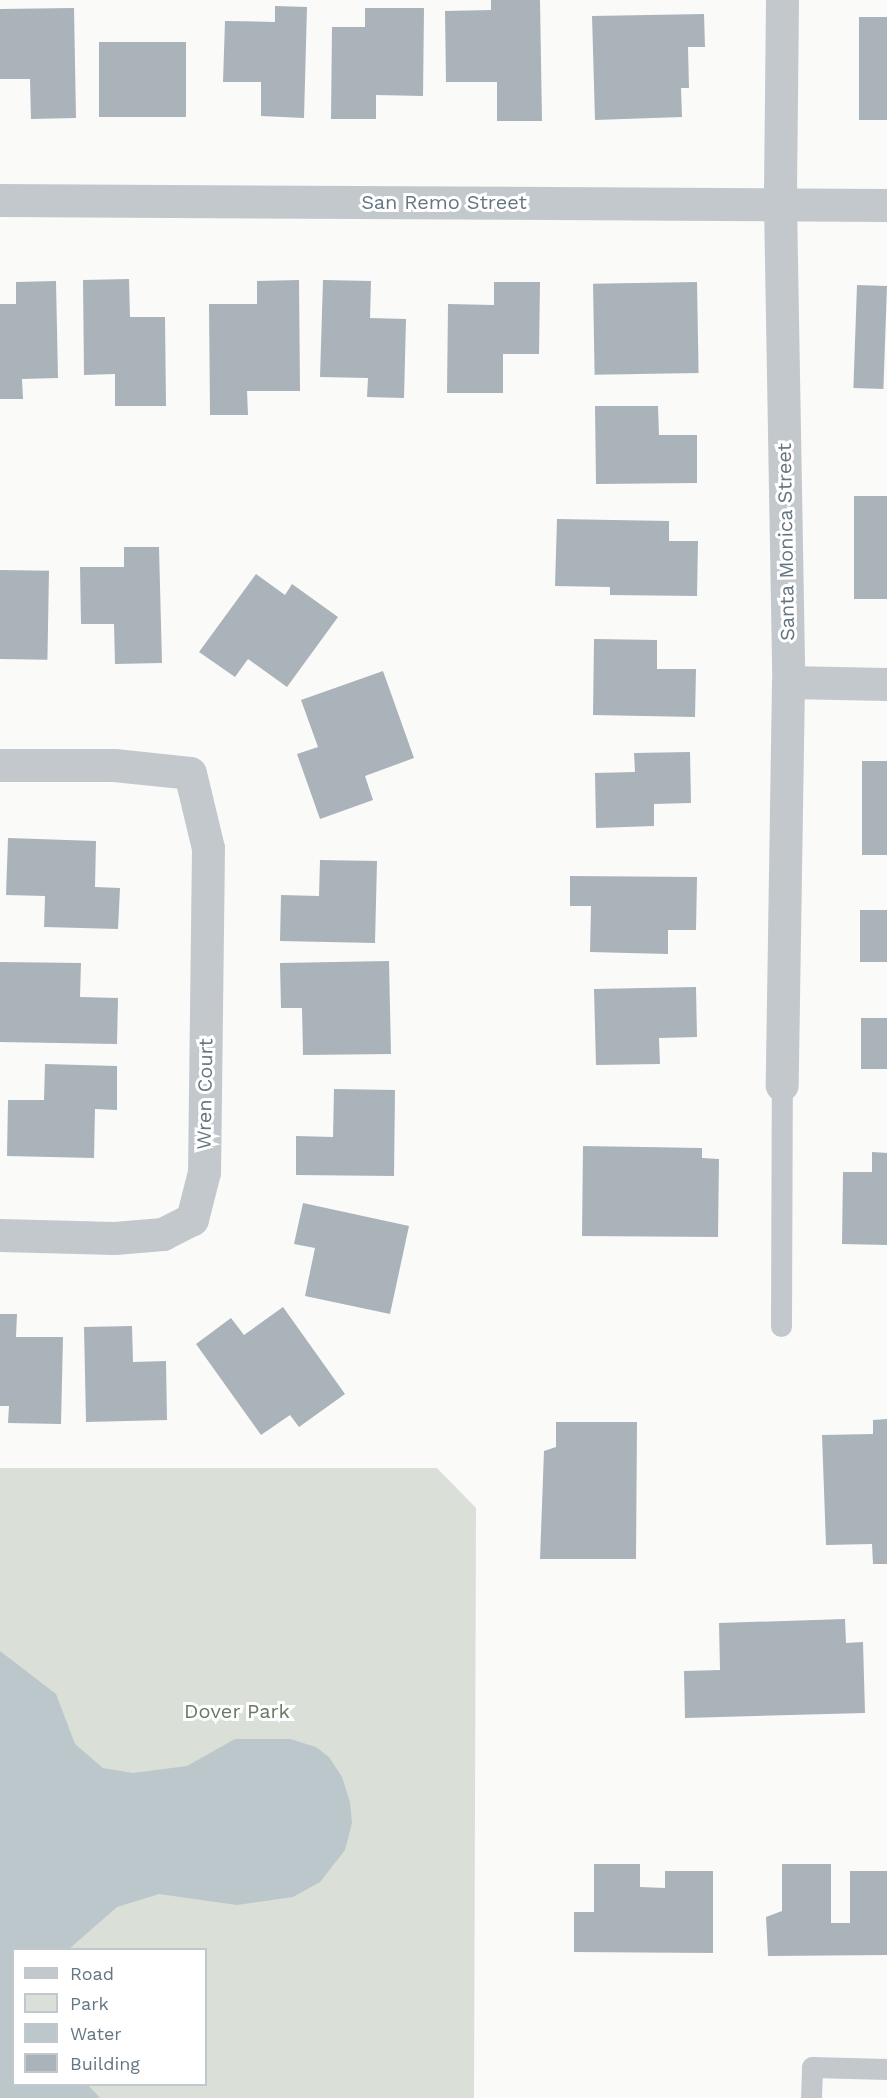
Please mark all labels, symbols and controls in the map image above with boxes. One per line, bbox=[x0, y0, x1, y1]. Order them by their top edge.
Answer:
street label: San Remo Street bbox=[361, 190, 527, 214]
street label: Santa Monica Street bbox=[772, 442, 800, 642]
street label: Wren Court bbox=[192, 1038, 218, 1150]
park label: Dover Park bbox=[184, 1699, 290, 1723]
legend bbox=[12, 1948, 207, 2086]
text: Road bbox=[70, 1963, 114, 1984]
text: Park bbox=[70, 1993, 109, 2014]
text: Water bbox=[70, 2023, 122, 2044]
text: Building bbox=[70, 2053, 140, 2074]

